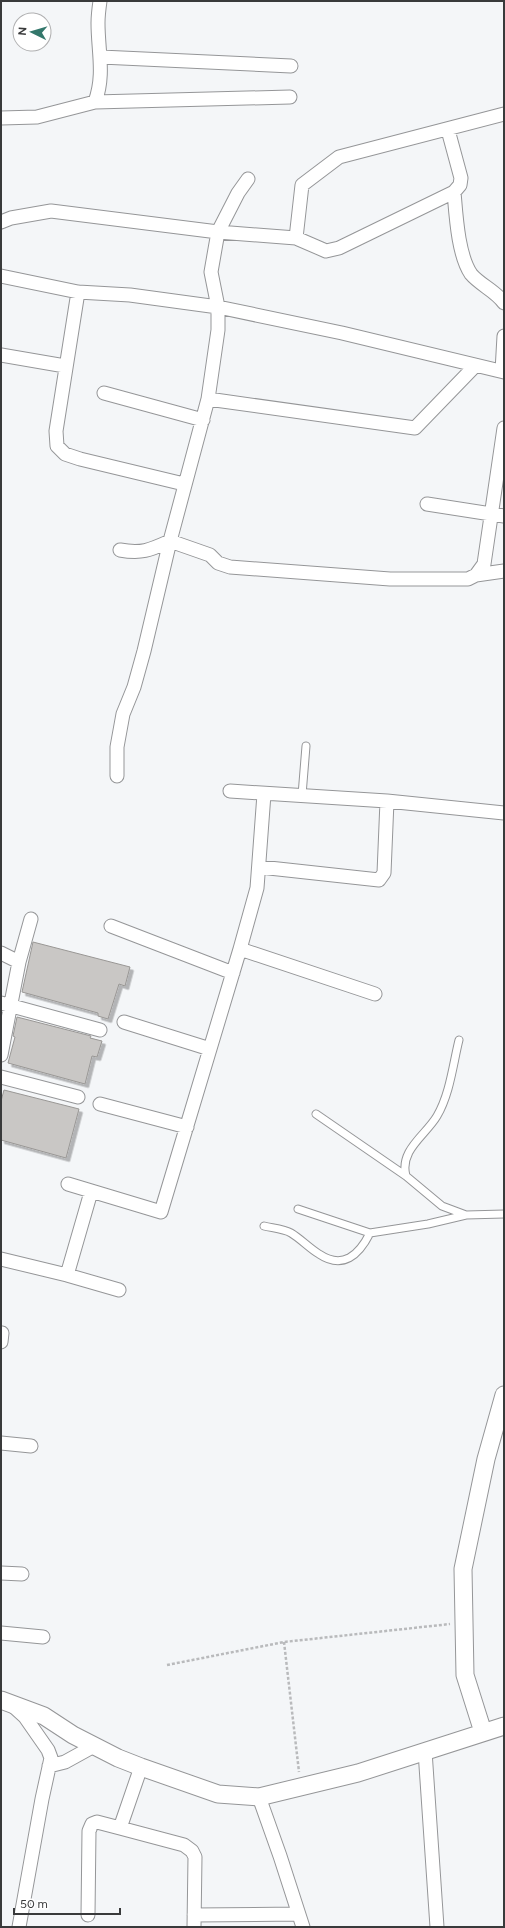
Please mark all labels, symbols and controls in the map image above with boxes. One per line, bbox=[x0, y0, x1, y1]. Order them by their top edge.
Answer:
north arrow bbox=[12, 12, 52, 52]
text: N bbox=[16, 26, 29, 36]
scale bar bbox=[14, 1890, 120, 1916]
text: 50 m bbox=[20, 1897, 48, 1911]

